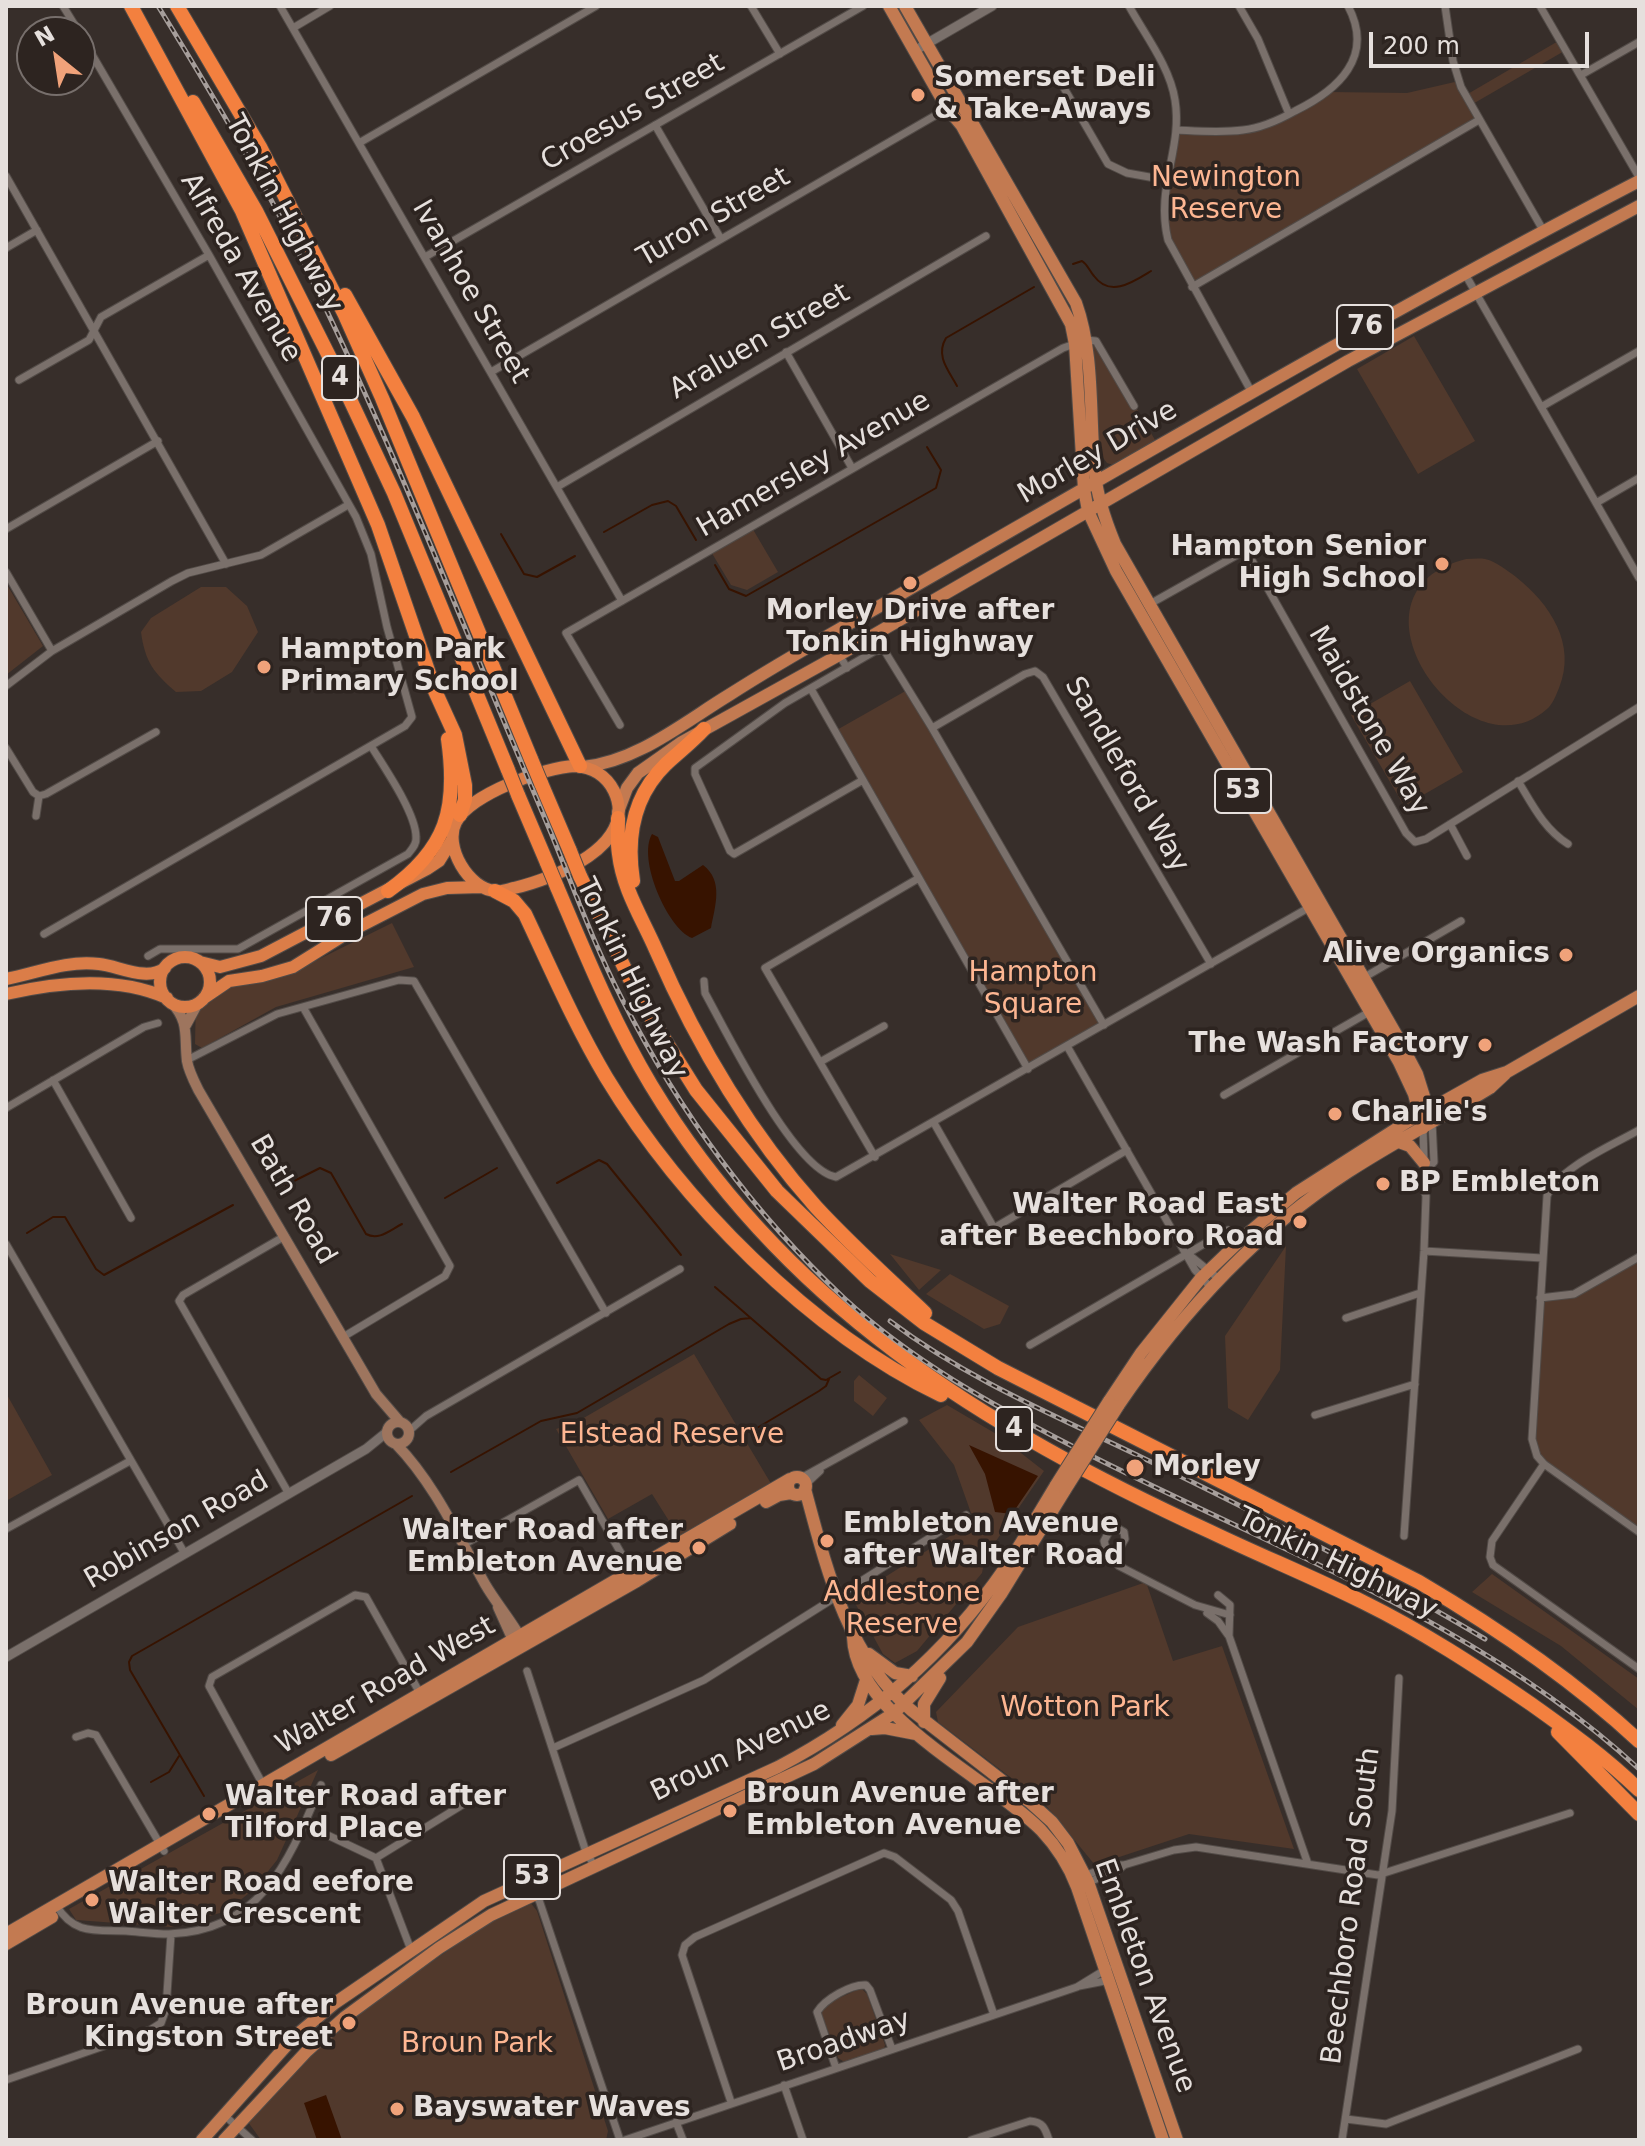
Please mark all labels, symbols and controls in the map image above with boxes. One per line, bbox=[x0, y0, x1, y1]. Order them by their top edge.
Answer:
north arrow bbox=[16, 16, 96, 96]
scale bar bbox=[1373, 16, 1593, 66]
text: N bbox=[31, 21, 59, 52]
text: 200 m bbox=[1383, 32, 1460, 60]
street label: Croesus Street bbox=[536, 47, 730, 179]
place label: Somerset Deli & Take-Aways bbox=[934, 62, 1156, 128]
marker: Somerset Deli & Take-Aways bbox=[909, 86, 927, 104]
street label: Tonkin Highway bbox=[217, 109, 349, 319]
street label: Turon Street bbox=[632, 161, 796, 275]
park label: Newington Reserve bbox=[1151, 162, 1301, 228]
street label: Alfreda Avenue bbox=[172, 167, 308, 369]
street label: Ivanhoe Street bbox=[404, 194, 536, 390]
street label: Araluen Street bbox=[664, 277, 856, 407]
road number: 76 bbox=[1337, 305, 1393, 349]
road number: 4 bbox=[322, 356, 358, 400]
street label: Hamersley Avenue bbox=[692, 385, 936, 545]
street label: Morley Drive bbox=[1013, 394, 1183, 512]
place label: Hampton Senior High School bbox=[1170, 531, 1426, 597]
marker: Hampton Senior High School bbox=[1433, 555, 1451, 573]
marker: Morley Drive after Tonkin Highway bbox=[901, 574, 919, 592]
place label: Morley Drive after Tonkin Highway bbox=[766, 595, 1054, 661]
street label: Maidstone Way bbox=[1300, 620, 1436, 822]
place label: Hampton Park Primary School bbox=[280, 634, 519, 700]
marker: Hampton Park Primary School bbox=[255, 658, 273, 676]
street label: Sandleford Way bbox=[1057, 671, 1195, 879]
road number: 53 bbox=[1215, 769, 1271, 813]
street label: Tonkin Highway bbox=[568, 873, 694, 1085]
road number: 76 bbox=[306, 897, 362, 941]
place label: Alive Organics bbox=[1323, 938, 1550, 972]
marker: Alive Organics bbox=[1557, 946, 1575, 964]
park label: Hampton Square bbox=[968, 957, 1098, 1023]
place label: The Wash Factory bbox=[1188, 1028, 1469, 1062]
marker: The Wash Factory bbox=[1476, 1036, 1494, 1054]
place label: Charlie's bbox=[1351, 1097, 1488, 1131]
marker: Charlie's bbox=[1326, 1105, 1344, 1123]
street label: Bath Road bbox=[241, 1129, 343, 1271]
place label: BP Embleton bbox=[1399, 1167, 1600, 1201]
marker: BP Embleton bbox=[1374, 1175, 1392, 1193]
place label: Walter Road East after Beechboro Road bbox=[939, 1189, 1284, 1255]
marker: Walter Road East after Beechboro Road bbox=[1291, 1213, 1309, 1231]
road number: 4 bbox=[996, 1407, 1032, 1451]
park label: Elstead Reserve bbox=[560, 1419, 784, 1453]
place label: Morley bbox=[1153, 1451, 1261, 1485]
marker: Morley bbox=[1124, 1457, 1146, 1479]
street label: Robinson Road bbox=[79, 1465, 275, 1597]
street label: Tonkin Highway bbox=[1231, 1501, 1443, 1627]
place label: Embleton Avenue after Walter Road bbox=[843, 1508, 1124, 1574]
place label: Walter Road after Embleton Avenue bbox=[402, 1515, 683, 1581]
marker: Embleton Avenue after Walter Road bbox=[818, 1532, 836, 1550]
marker: Walter Road after Embleton Avenue bbox=[690, 1539, 708, 1557]
park label: Addlestone Reserve bbox=[824, 1577, 980, 1643]
street label: Walter Road West bbox=[270, 1610, 502, 1762]
park label: Wotton Park bbox=[1000, 1692, 1170, 1726]
street label: Broun Avenue bbox=[646, 1694, 836, 1810]
street label: Beechboro Road South bbox=[1316, 1746, 1388, 2066]
place label: Broun Avenue after Embleton Avenue bbox=[746, 1778, 1054, 1844]
place label: Walter Road after Tilford Place bbox=[225, 1781, 506, 1847]
marker: Broun Avenue after Embleton Avenue bbox=[721, 1802, 739, 1820]
marker: Walter Road after Tilford Place bbox=[200, 1805, 218, 1823]
street label: Embleton Avenue bbox=[1086, 1854, 1202, 2098]
road number: 53 bbox=[504, 1855, 560, 1899]
place label: Walter Road eefore Walter Crescent bbox=[108, 1867, 414, 1933]
marker: Walter Road eefore Walter Crescent bbox=[83, 1891, 101, 1909]
place label: Broun Avenue after Kingston Street bbox=[25, 1990, 333, 2056]
street label: Broadway bbox=[773, 2004, 915, 2080]
marker: Broun Avenue after Kingston Street bbox=[340, 2014, 358, 2032]
park label: Broun Park bbox=[401, 2028, 553, 2062]
place label: Bayswater Waves bbox=[413, 2092, 691, 2126]
marker: Bayswater Waves bbox=[388, 2100, 406, 2118]

